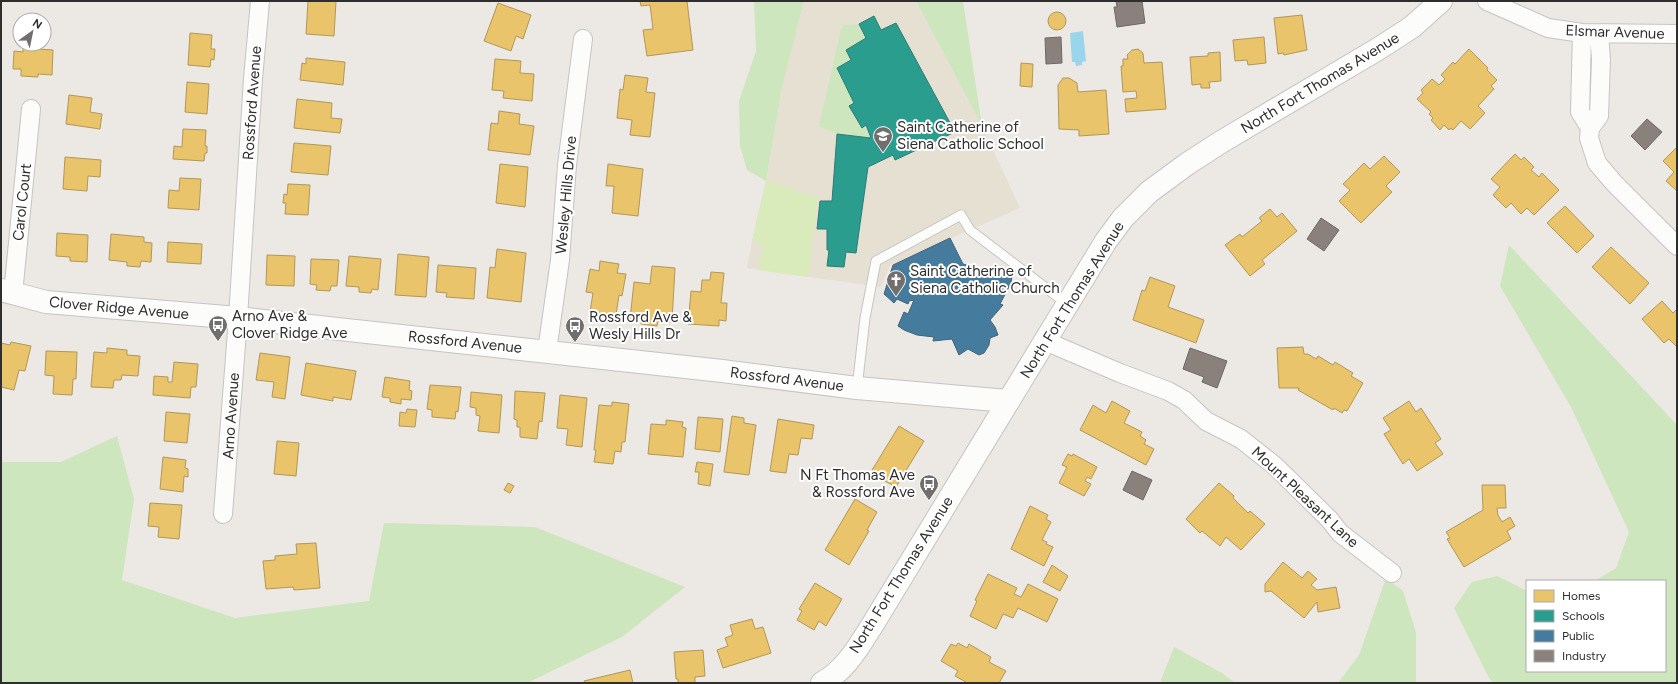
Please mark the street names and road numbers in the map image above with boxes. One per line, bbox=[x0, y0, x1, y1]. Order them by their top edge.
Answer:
street label: Elsmar Avenue bbox=[1565, 21, 1665, 43]
street label: North Fort Thomas Avenue bbox=[1238, 29, 1402, 137]
street label: Rossford Avenue bbox=[239, 45, 265, 161]
street label: Wesley Hills Drive bbox=[552, 135, 580, 255]
street label: Carol Court bbox=[9, 162, 35, 242]
street label: North Fort Thomas Avenue bbox=[1016, 218, 1128, 382]
street label: Clover Ridge Avenue bbox=[48, 293, 190, 323]
street label: Rossford Avenue bbox=[407, 327, 523, 357]
street label: Rossford Avenue bbox=[729, 363, 845, 395]
street label: Arno Avenue bbox=[219, 372, 243, 460]
street label: Mount Pleasant Lane bbox=[1248, 443, 1362, 551]
street label: North Fort Thomas Avenue bbox=[845, 493, 957, 657]

